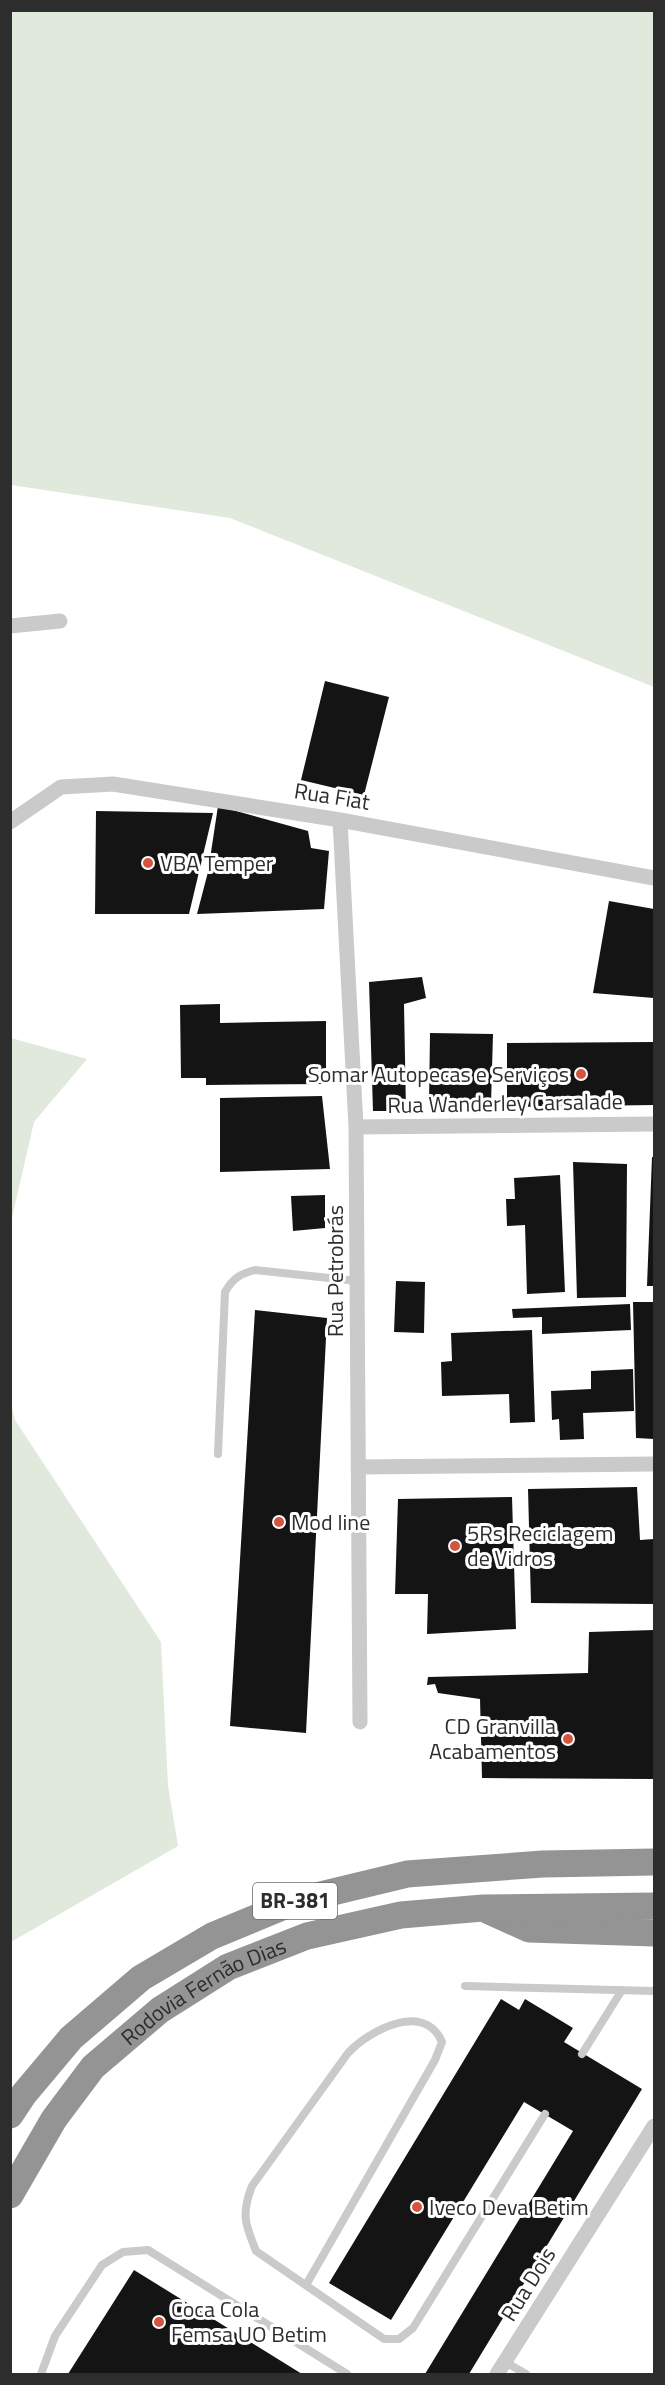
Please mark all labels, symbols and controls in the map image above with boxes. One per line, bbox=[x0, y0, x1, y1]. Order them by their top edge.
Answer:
street label: Rua Fiat bbox=[292, 773, 373, 819]
place label: VBA Temper bbox=[160, 846, 274, 880]
marker: VBA Temper bbox=[141, 856, 155, 870]
place label: Somar Autopecas e Serviços bbox=[308, 1057, 569, 1091]
marker: Somar Autopecas e Serviços bbox=[574, 1067, 588, 1081]
street label: Rua Wanderley Carsalade bbox=[387, 1084, 623, 1122]
street label: Rua Petrobrás bbox=[318, 1205, 352, 1337]
place label: Mod line bbox=[291, 1505, 370, 1539]
marker: Mod line bbox=[272, 1515, 286, 1529]
place label: 5Rs Reciclagem de Vidros bbox=[467, 1516, 613, 1575]
marker: 5Rs Reciclagem de Vidros bbox=[448, 1539, 462, 1553]
place label: CD Granvilla Acabamentos bbox=[429, 1709, 556, 1768]
marker: CD Granvilla Acabamentos bbox=[561, 1732, 575, 1746]
road number: BR-381 bbox=[253, 1883, 337, 1919]
street label: Rodovia Fernão Dias bbox=[113, 1929, 291, 2054]
place label: Iveco Deva Betim bbox=[429, 2190, 589, 2224]
marker: Iveco Deva Betim bbox=[410, 2200, 424, 2214]
street label: Rua Dois bbox=[492, 2240, 564, 2328]
place label: Coca Cola Femsa UO Betim bbox=[171, 2292, 327, 2351]
marker: Coca Cola Femsa UO Betim bbox=[152, 2315, 166, 2329]

